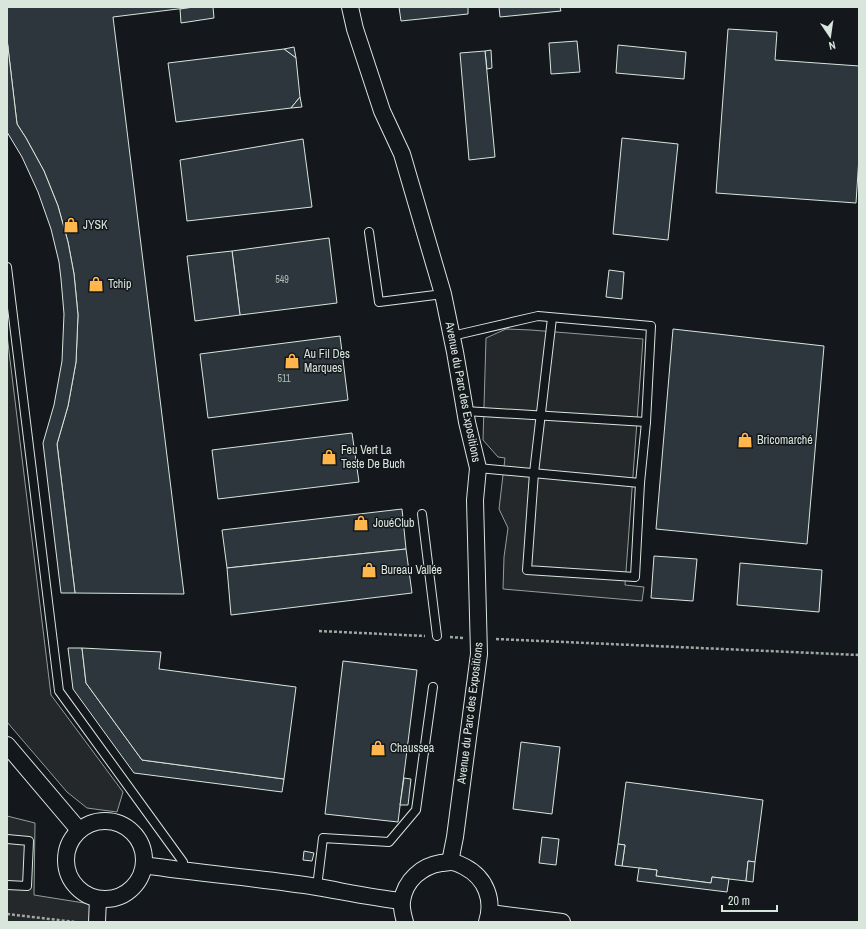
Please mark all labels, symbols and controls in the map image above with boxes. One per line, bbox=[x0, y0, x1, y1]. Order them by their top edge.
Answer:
north arrow bbox=[810, 16, 850, 56]
text: N bbox=[828, 38, 837, 53]
shop icon: JYSK bbox=[62, 216, 80, 234]
place label: JYSK bbox=[83, 217, 108, 233]
house number: 549 bbox=[275, 273, 289, 286]
shop icon: Tchip bbox=[87, 275, 105, 293]
place label: Tchip bbox=[108, 276, 132, 292]
street label: Avenue du Parc des Expositions bbox=[441, 319, 484, 464]
place label: Au Fil Des Marques bbox=[303, 346, 350, 376]
shop icon: Au Fil Des Marques bbox=[283, 352, 301, 370]
house number: 511 bbox=[277, 372, 291, 385]
shop icon: Bricomarché bbox=[736, 431, 754, 449]
place label: Bricomarché bbox=[757, 432, 813, 448]
place label: Feu Vert La Teste De Buch bbox=[341, 442, 405, 472]
shop icon: Feu Vert La Teste De Buch bbox=[320, 448, 338, 466]
shop icon: JouéClub bbox=[352, 514, 370, 532]
place label: JouéClub bbox=[373, 515, 415, 531]
shop icon: Bureau Vallée bbox=[360, 561, 378, 579]
place label: Bureau Vallée bbox=[381, 562, 442, 578]
street label: Avenue du Parc des Expositions bbox=[453, 641, 487, 786]
shop icon: Chaussea bbox=[369, 739, 387, 757]
place label: Chaussea bbox=[390, 740, 435, 756]
scale bar bbox=[722, 887, 777, 913]
text: 20 m bbox=[728, 893, 750, 909]

